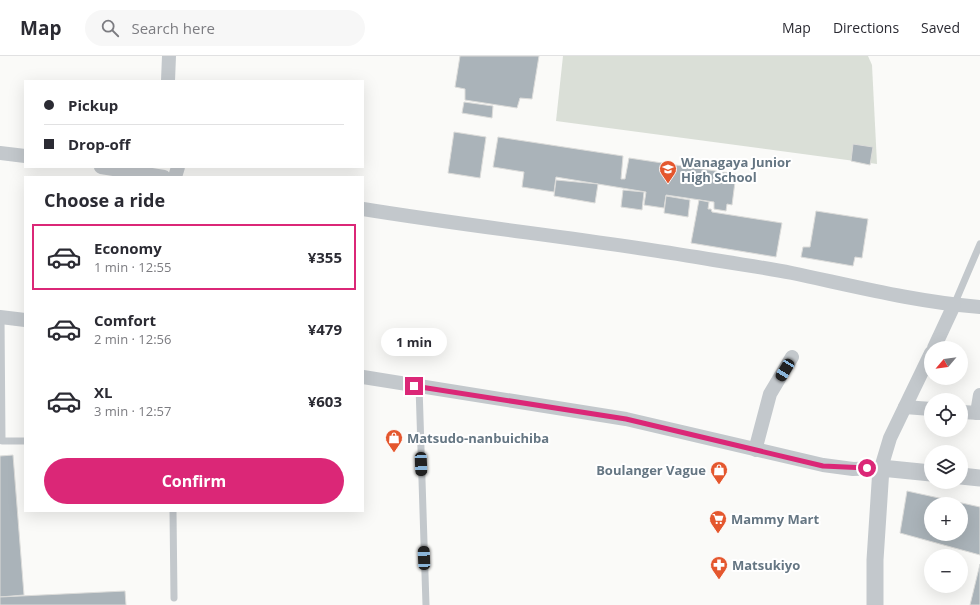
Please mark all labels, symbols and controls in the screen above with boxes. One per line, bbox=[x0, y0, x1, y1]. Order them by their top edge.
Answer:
search box bbox=[85, 10, 365, 46]
text: Map bbox=[20, 15, 61, 41]
icon: search bbox=[99, 17, 121, 39]
text: Search here bbox=[131, 18, 215, 38]
text: Map bbox=[782, 18, 811, 37]
text: Directions bbox=[833, 18, 899, 37]
text: Saved bbox=[921, 18, 960, 37]
text: Pickup bbox=[68, 95, 118, 115]
text: Drop-off bbox=[68, 134, 130, 154]
place label: Wanagaya Junior High School bbox=[681, 153, 791, 186]
school or university icon: Wanagaya Junior High School bbox=[658, 159, 678, 184]
text: Choose a ride bbox=[44, 188, 165, 212]
text: Economy bbox=[94, 238, 162, 258]
icon: car bbox=[46, 239, 82, 275]
text: ¥355 bbox=[308, 247, 342, 267]
text: 1 min · 12:55 bbox=[94, 258, 171, 276]
text: Comfort bbox=[94, 310, 156, 330]
icon: car bbox=[46, 311, 82, 347]
text: ¥479 bbox=[308, 319, 342, 339]
callout: 1 min bbox=[381, 328, 447, 356]
text: 2 min · 12:56 bbox=[94, 330, 171, 348]
text: 1 min bbox=[396, 333, 432, 351]
north arrow bbox=[924, 341, 968, 385]
map controls bbox=[924, 341, 968, 593]
car bbox=[774, 357, 796, 383]
route end bbox=[405, 377, 423, 395]
text: XL bbox=[94, 382, 112, 402]
icon: car bbox=[46, 383, 82, 419]
text: ¥603 bbox=[308, 391, 342, 411]
button: locate bbox=[924, 393, 968, 437]
text: 3 min · 12:57 bbox=[94, 402, 171, 420]
shop icon: Matsudo-nanbuichiba bbox=[384, 428, 404, 453]
place label: Matsudo-nanbuichiba bbox=[407, 429, 549, 447]
button: layers bbox=[924, 445, 968, 489]
car bbox=[415, 452, 427, 476]
button: Confirm bbox=[44, 458, 344, 504]
route start bbox=[858, 459, 876, 477]
shop icon: Boulanger Vague bbox=[709, 460, 729, 485]
place label: Boulanger Vague bbox=[596, 461, 706, 479]
button: + bbox=[924, 497, 968, 541]
supermarket icon: Mammy Mart bbox=[708, 509, 728, 534]
place label: Mammy Mart bbox=[731, 510, 819, 528]
car bbox=[418, 546, 430, 570]
button: − bbox=[924, 549, 968, 593]
pharmacy icon: Matsukiyo bbox=[709, 555, 729, 580]
place label: Matsukiyo bbox=[732, 556, 800, 574]

